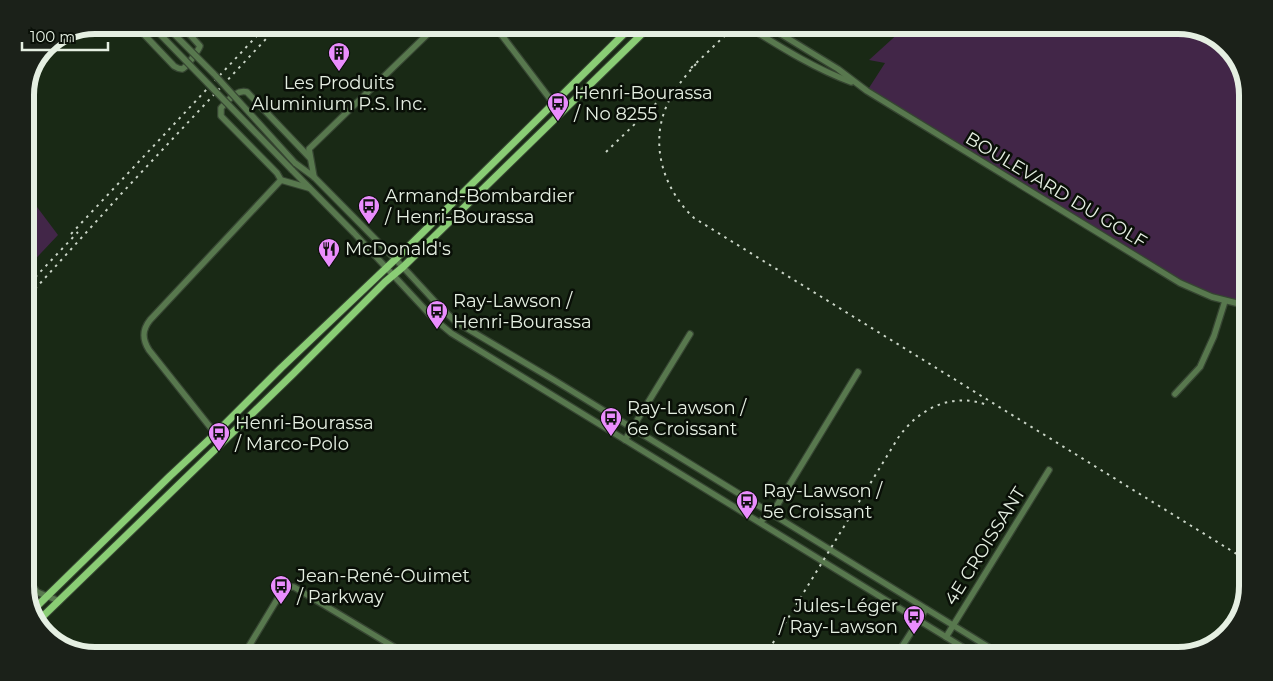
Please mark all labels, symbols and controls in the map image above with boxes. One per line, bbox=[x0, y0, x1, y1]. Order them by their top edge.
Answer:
scale bar bbox=[22, 20, 109, 52]
text: 100 m bbox=[30, 27, 75, 46]
building icon: Les Produits Aluminium P.S. Inc. bbox=[327, 41, 351, 72]
place label: Les Produits Aluminium P.S. Inc. bbox=[252, 72, 426, 115]
place label: Henri-Bourassa / No 8255 bbox=[573, 82, 713, 125]
bus stop icon: Henri-Bourassa / No 8255 bbox=[546, 91, 570, 122]
street label: BOULEVARD DU GOLF bbox=[961, 127, 1151, 253]
place label: Armand-Bombardier / Henri-Bourassa bbox=[384, 185, 575, 228]
bus stop icon: Armand-Bombardier / Henri-Bourassa bbox=[357, 194, 381, 225]
restaurant icon: McDonald's bbox=[317, 237, 341, 268]
place label: McDonald's bbox=[345, 238, 451, 260]
place label: Ray-Lawson / Henri-Bourassa bbox=[453, 290, 592, 333]
bus stop icon: Ray-Lawson / Henri-Bourassa bbox=[425, 299, 449, 330]
place label: Ray-Lawson / 6e Croissant bbox=[627, 397, 747, 440]
bus stop icon: Ray-Lawson / 6e Croissant bbox=[599, 406, 623, 437]
place label: Henri-Bourassa / Marco-Polo bbox=[234, 412, 374, 455]
bus stop icon: Henri-Bourassa / Marco-Polo bbox=[207, 421, 231, 452]
place label: Ray-Lawson / 5e Croissant bbox=[763, 480, 883, 523]
street label: 4E CROISSANT bbox=[940, 482, 1030, 609]
bus stop icon: Ray-Lawson / 5e Croissant bbox=[735, 489, 759, 520]
place label: Jean-René-Ouimet / Parkway bbox=[296, 565, 470, 608]
bus stop icon: Jean-René-Ouimet / Parkway bbox=[269, 574, 293, 605]
place label: Jules-Léger / Ray-Lawson bbox=[778, 595, 898, 638]
bus stop icon: Jules-Léger / Ray-Lawson bbox=[902, 604, 926, 635]

